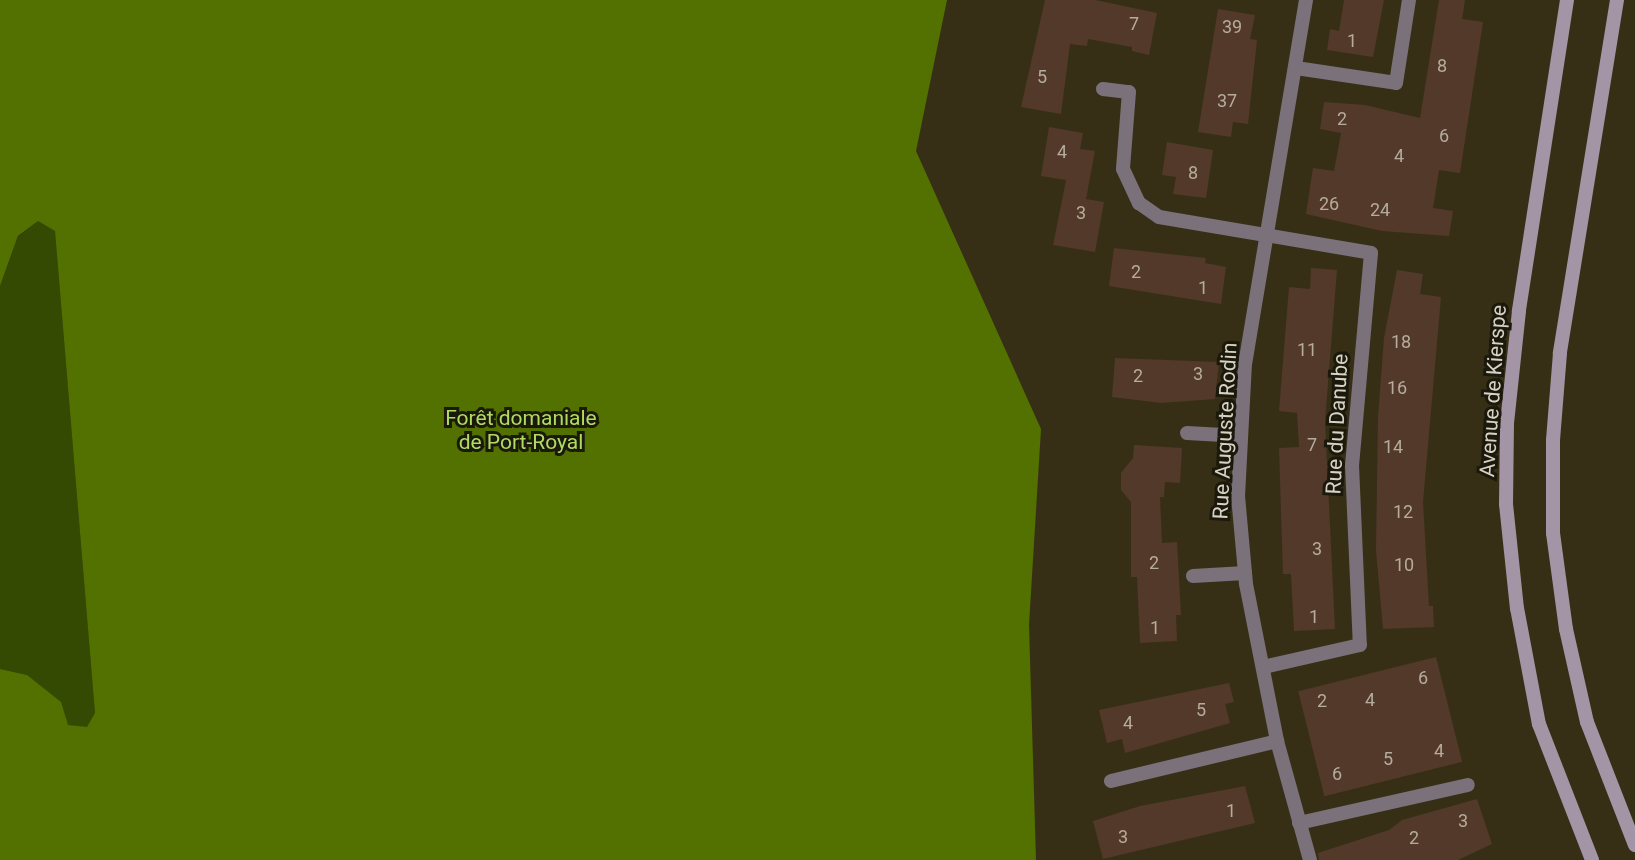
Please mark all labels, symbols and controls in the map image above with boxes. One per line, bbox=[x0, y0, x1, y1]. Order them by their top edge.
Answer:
house number: 7 bbox=[1129, 13, 1139, 35]
house number: 39 bbox=[1222, 16, 1242, 38]
house number: 1 bbox=[1347, 30, 1357, 52]
house number: 8 bbox=[1437, 55, 1447, 77]
house number: 5 bbox=[1037, 66, 1047, 88]
house number: 37 bbox=[1217, 90, 1237, 112]
house number: 2 bbox=[1337, 108, 1347, 130]
house number: 6 bbox=[1439, 125, 1449, 147]
house number: 4 bbox=[1057, 141, 1067, 163]
house number: 4 bbox=[1394, 145, 1404, 167]
house number: 8 bbox=[1188, 162, 1198, 184]
house number: 26 bbox=[1319, 193, 1339, 215]
house number: 24 bbox=[1370, 199, 1390, 221]
house number: 3 bbox=[1076, 202, 1086, 224]
house number: 2 bbox=[1131, 261, 1141, 283]
house number: 1 bbox=[1198, 277, 1208, 299]
street label: Avenue de Kierspe bbox=[1474, 304, 1512, 478]
house number: 18 bbox=[1391, 331, 1411, 353]
house number: 11 bbox=[1297, 339, 1317, 361]
street label: Rue Auguste Rodin bbox=[1208, 342, 1242, 520]
street label: Rue du Danube bbox=[1321, 353, 1353, 495]
house number: 3 bbox=[1193, 363, 1203, 385]
house number: 2 bbox=[1133, 365, 1143, 387]
house number: 16 bbox=[1387, 377, 1407, 399]
park label: Forêt domaniale de Port-Royal bbox=[445, 405, 597, 455]
house number: 7 bbox=[1307, 434, 1317, 456]
house number: 14 bbox=[1383, 436, 1403, 458]
house number: 12 bbox=[1393, 501, 1413, 523]
house number: 3 bbox=[1312, 538, 1322, 560]
house number: 2 bbox=[1149, 552, 1159, 574]
house number: 10 bbox=[1394, 554, 1414, 576]
house number: 1 bbox=[1309, 606, 1319, 628]
house number: 1 bbox=[1150, 617, 1160, 639]
house number: 6 bbox=[1418, 667, 1428, 689]
house number: 4 bbox=[1365, 689, 1375, 711]
house number: 2 bbox=[1317, 690, 1327, 712]
house number: 5 bbox=[1196, 699, 1206, 721]
house number: 4 bbox=[1123, 712, 1133, 734]
house number: 4 bbox=[1434, 740, 1444, 762]
house number: 5 bbox=[1383, 748, 1393, 770]
house number: 6 bbox=[1332, 763, 1342, 785]
house number: 1 bbox=[1226, 800, 1236, 822]
house number: 3 bbox=[1458, 810, 1468, 832]
house number: 3 bbox=[1118, 826, 1128, 848]
house number: 2 bbox=[1409, 827, 1419, 849]

